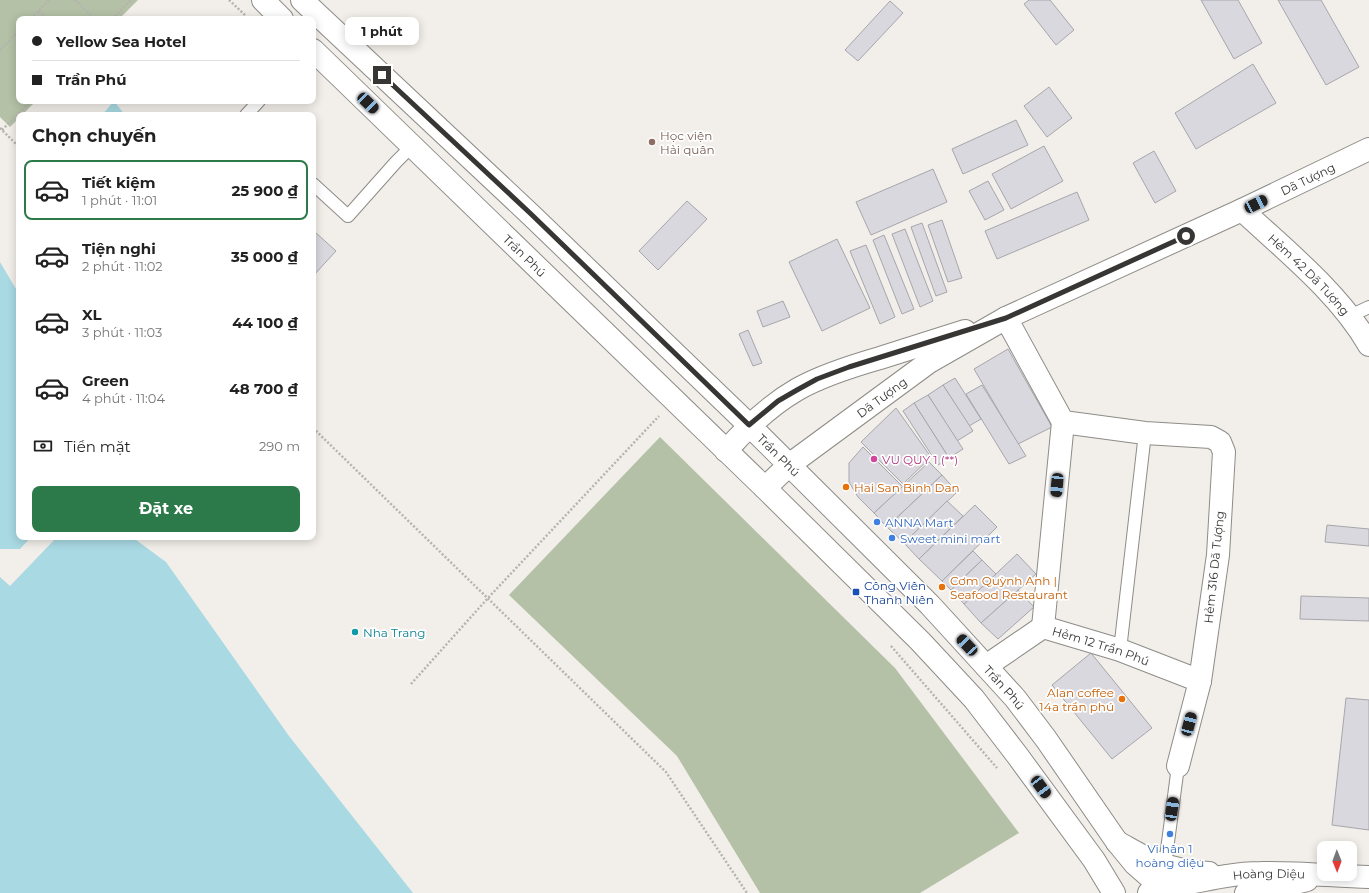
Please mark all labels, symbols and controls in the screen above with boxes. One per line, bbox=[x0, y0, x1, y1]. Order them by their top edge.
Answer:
callout: 1 phút bbox=[345, 17, 419, 45]
text: 1 phút bbox=[361, 23, 403, 39]
text: Yellow Sea Hotel bbox=[56, 32, 186, 51]
route end bbox=[373, 66, 391, 84]
text: Trần Phú bbox=[56, 70, 127, 89]
car bbox=[355, 90, 381, 116]
text: Chọn chuyến bbox=[32, 125, 157, 147]
place label: Học viện Hải quân bbox=[660, 128, 715, 157]
marker: Học viện Hải quân bbox=[647, 137, 657, 147]
street label: Dã Tượng bbox=[1278, 159, 1337, 198]
icon: car bbox=[34, 172, 70, 208]
text: Tiết kiệm bbox=[82, 173, 156, 192]
text: 25 900 ₫ bbox=[231, 181, 298, 200]
text: 1 phút · 11:01 bbox=[82, 192, 157, 208]
car bbox=[1243, 193, 1269, 215]
route start bbox=[1177, 227, 1195, 245]
street label: Hẻm 42 Dã Tượng bbox=[1265, 230, 1353, 318]
street label: Trần Phú bbox=[500, 231, 550, 280]
icon: car bbox=[34, 238, 70, 274]
text: Tiện nghi bbox=[82, 239, 156, 258]
text: 35 000 ₫ bbox=[231, 247, 298, 266]
text: 2 phút · 11:02 bbox=[82, 258, 163, 274]
icon: car bbox=[34, 304, 70, 340]
text: XL bbox=[82, 305, 101, 324]
text: 44 100 ₫ bbox=[232, 313, 298, 332]
text: 3 phút · 11:03 bbox=[82, 324, 162, 340]
icon: car bbox=[34, 370, 70, 406]
text: Green bbox=[82, 371, 129, 390]
street label: Dã Tượng bbox=[853, 374, 910, 420]
text: 48 700 ₫ bbox=[229, 379, 298, 398]
text: 4 phút · 11:04 bbox=[82, 390, 165, 406]
street label: Trần Phú bbox=[754, 430, 803, 479]
icon: cash bbox=[32, 435, 54, 457]
text: Tiền mặt bbox=[64, 437, 131, 456]
text: 290 m bbox=[259, 438, 300, 454]
place label: VU QUY 1 (**) bbox=[882, 452, 958, 467]
marker: VU QUY 1 (**) bbox=[869, 454, 879, 464]
car bbox=[1050, 473, 1064, 497]
place label: Hai San Binh Dan bbox=[854, 480, 960, 495]
marker: Hai San Binh Dan bbox=[841, 482, 851, 492]
button: Đặt xe bbox=[32, 486, 300, 532]
street label: Hẻm 316 Dã Tượng bbox=[1201, 510, 1227, 624]
place label: ANNA Mart bbox=[885, 515, 953, 530]
marker: ANNA Mart bbox=[872, 517, 882, 527]
place label: Sweet mini mart bbox=[900, 531, 1000, 546]
marker: Sweet mini mart bbox=[887, 533, 897, 543]
place label: Cơm Quỳnh Anh | Seafood Restaurant bbox=[950, 573, 1068, 602]
place label: Công Viên Thanh Niên bbox=[864, 578, 934, 607]
marker: Cơm Quỳnh Anh | Seafood Restaurant bbox=[937, 582, 947, 592]
marker: Công Viên Thanh Niên bbox=[851, 587, 861, 597]
street label: Hẻm 12 Trần Phú bbox=[1051, 623, 1152, 668]
place label: Nha Trang bbox=[363, 625, 426, 640]
marker: Nha Trang bbox=[350, 627, 360, 637]
car bbox=[954, 632, 980, 658]
street label: Trần Phú bbox=[981, 662, 1028, 712]
place label: Alan coffee 14a trần phú bbox=[1039, 685, 1114, 714]
marker: Alan coffee 14a trần phú bbox=[1117, 694, 1127, 704]
car bbox=[1180, 711, 1198, 737]
car bbox=[1029, 774, 1053, 800]
car bbox=[1164, 796, 1180, 822]
marker: Vi hân 1 hoàng diệu bbox=[1165, 829, 1175, 839]
place label: Vi hân 1 hoàng diệu bbox=[1136, 841, 1204, 870]
north arrow bbox=[1317, 841, 1357, 881]
map controls bbox=[1317, 841, 1357, 881]
street label: Hoàng Diệu bbox=[1232, 865, 1305, 882]

